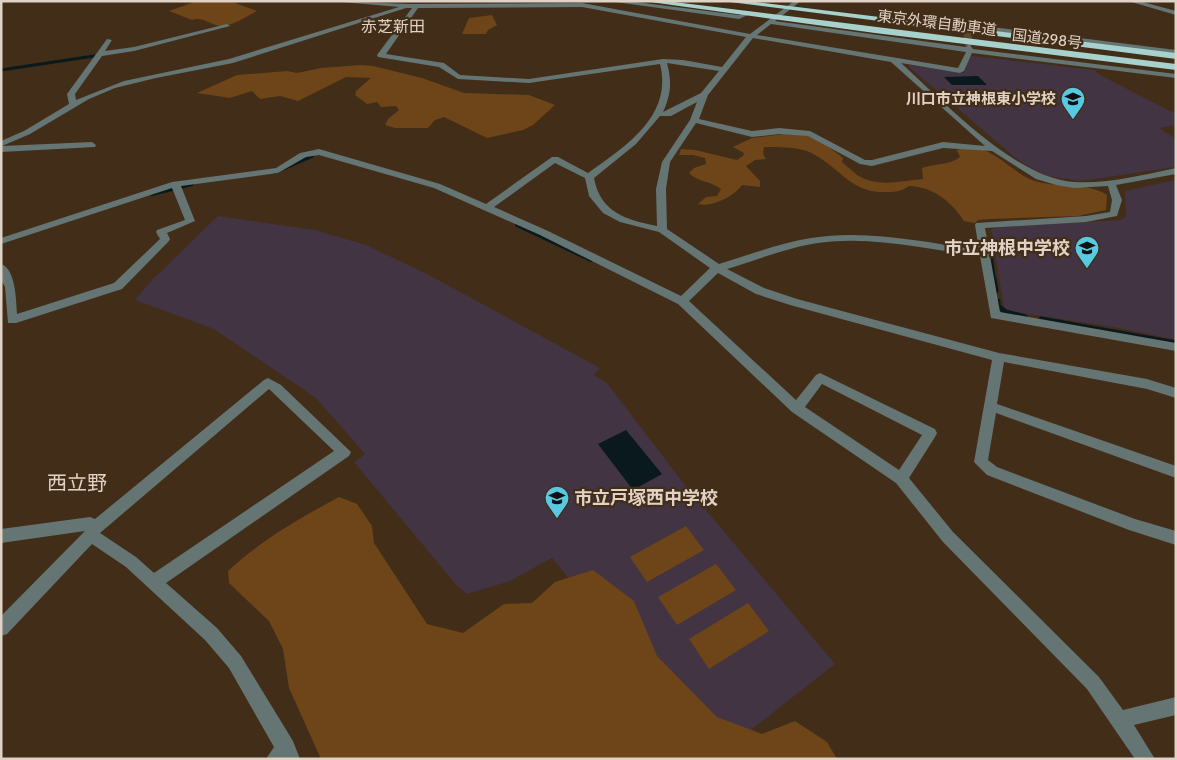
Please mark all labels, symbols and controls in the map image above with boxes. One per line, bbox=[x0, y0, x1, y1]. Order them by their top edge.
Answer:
street label: 東京外環自動車道 bbox=[876, 7, 998, 39]
district label: 赤芝新田 bbox=[361, 17, 425, 36]
street label: 国道298号 bbox=[1011, 26, 1083, 52]
school or university icon: 川口市立神根東小学校 bbox=[1060, 86, 1086, 120]
place label: 川口市立神根東小学校 bbox=[906, 90, 1056, 108]
school or university icon: 市立神根中学校 bbox=[1074, 235, 1100, 269]
place label: 市立神根中学校 bbox=[944, 237, 1070, 259]
district label: 西立野 bbox=[47, 471, 107, 495]
school or university icon: 市立戸塚西中学校 bbox=[544, 485, 570, 519]
place label: 市立戸塚西中学校 bbox=[574, 487, 718, 509]

